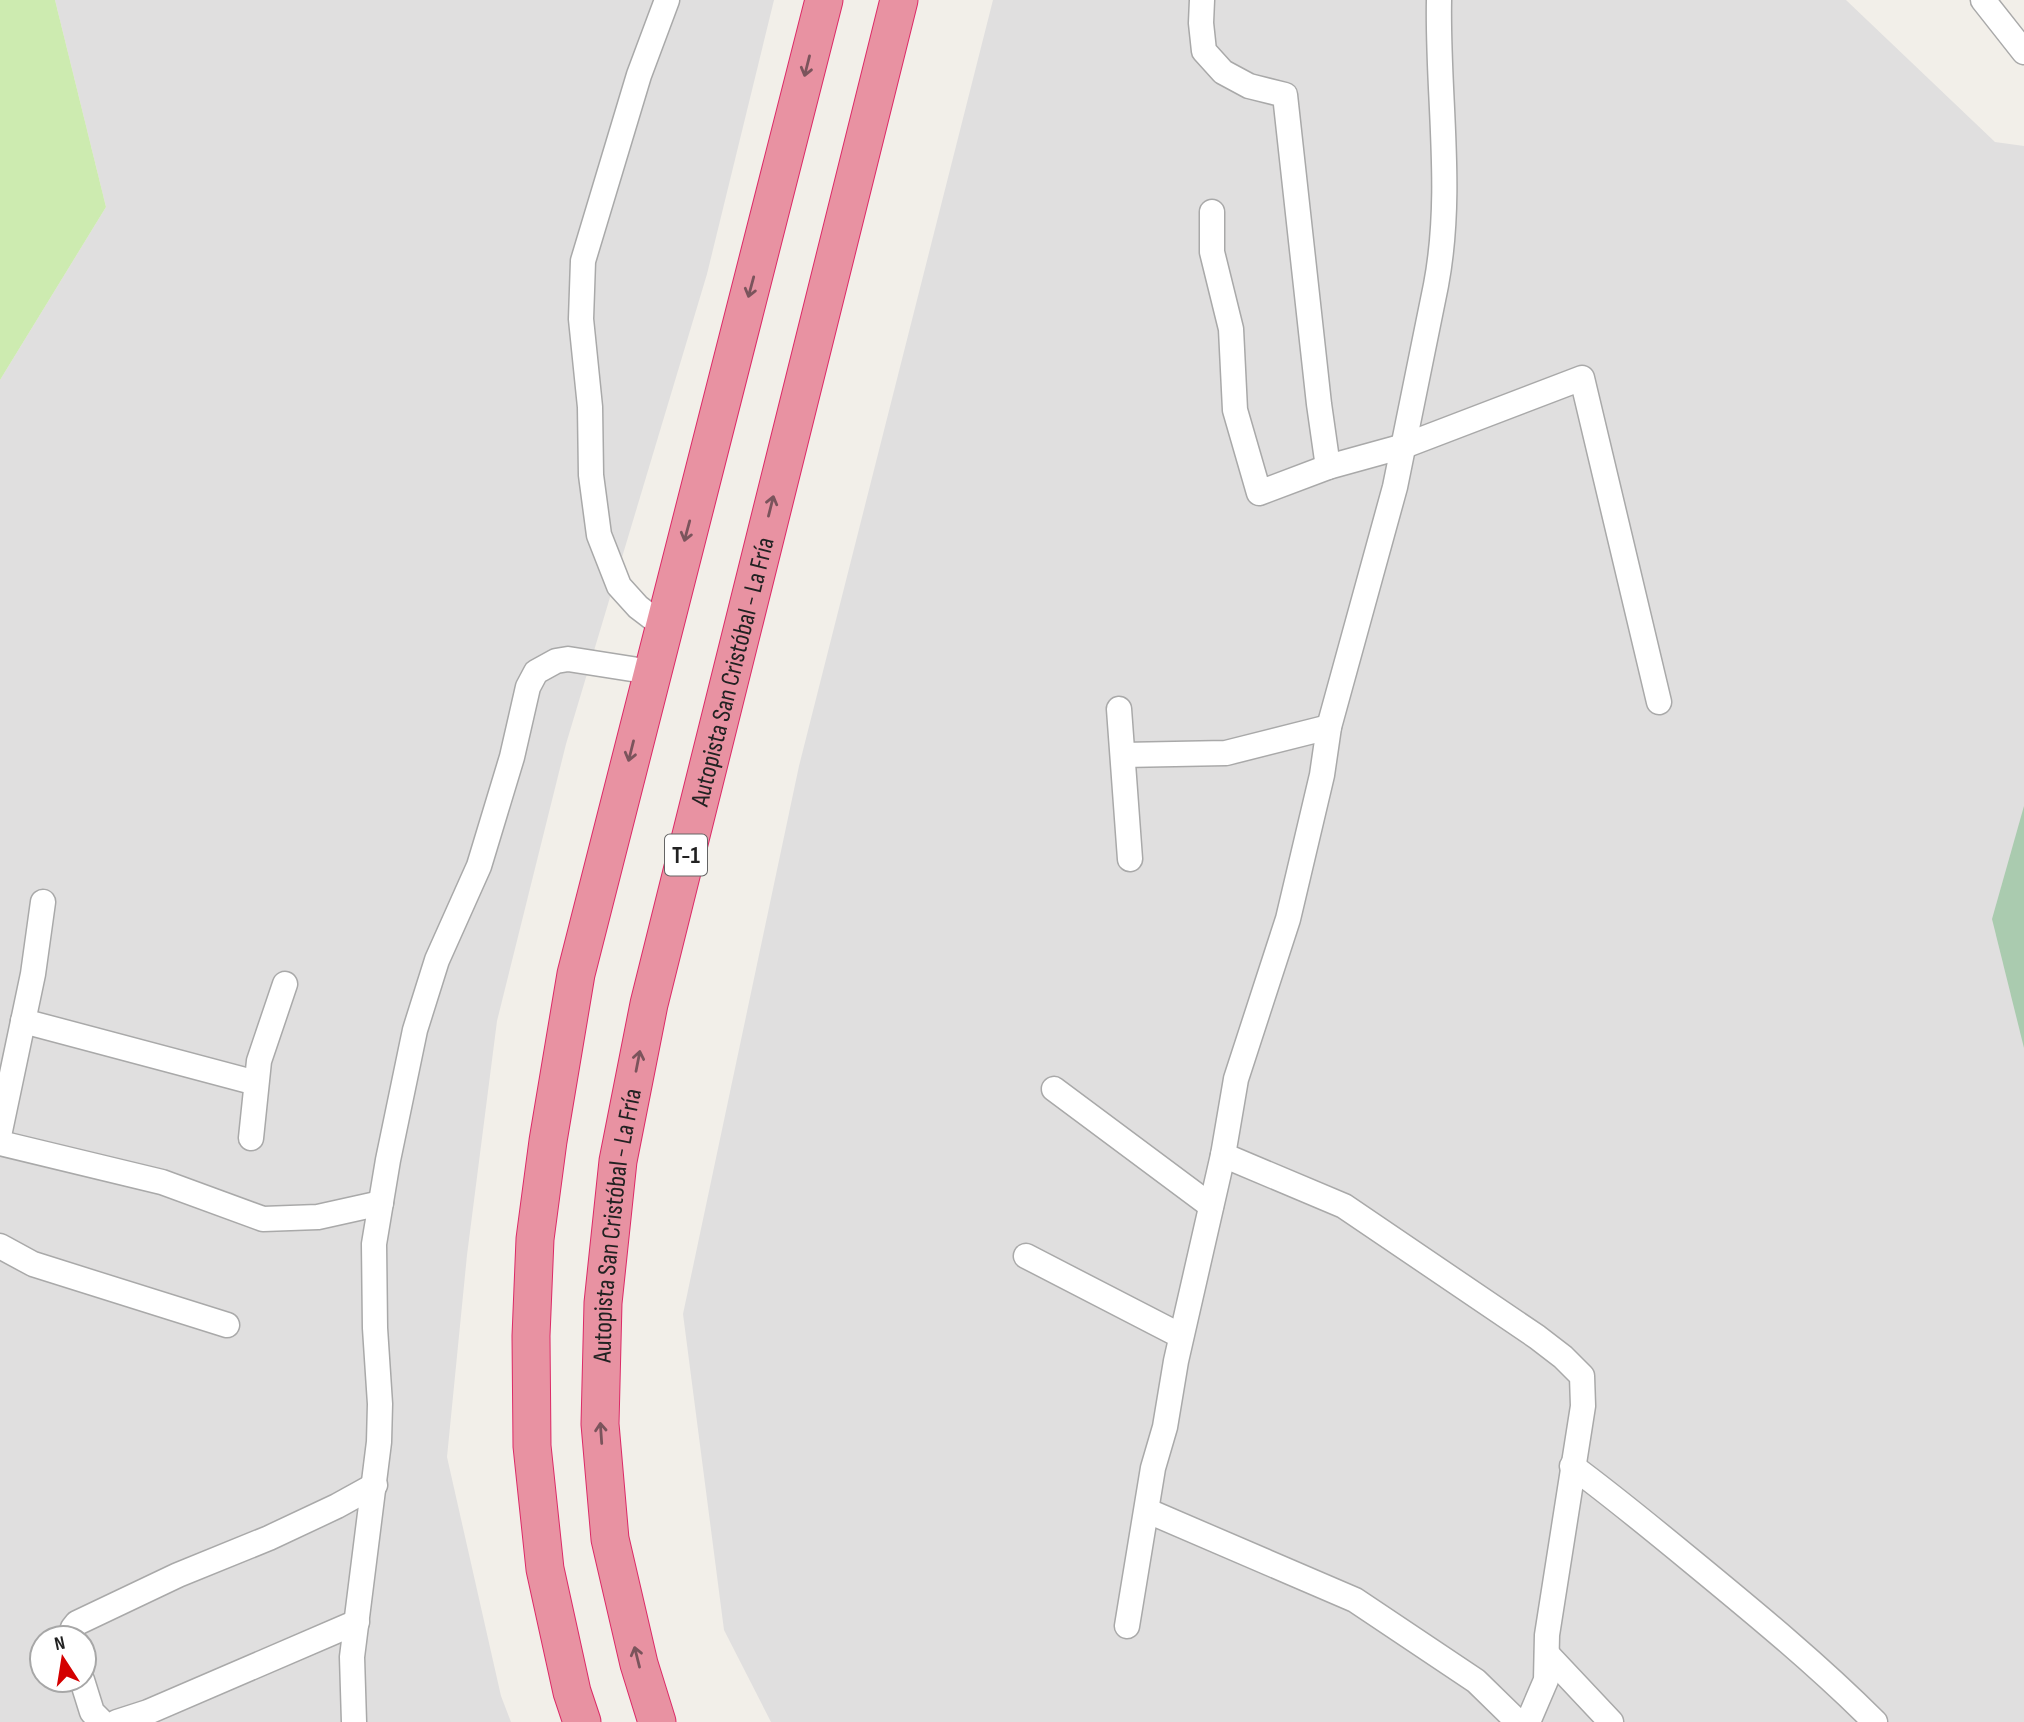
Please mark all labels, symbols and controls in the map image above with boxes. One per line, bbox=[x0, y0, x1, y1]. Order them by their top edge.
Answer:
one-way arrow bbox=[800, 54, 813, 77]
one-way arrow bbox=[744, 275, 757, 298]
one-way arrow bbox=[766, 496, 779, 518]
one-way arrow bbox=[680, 519, 693, 541]
street label: Autopista San Cristóbal - La Fría bbox=[685, 534, 782, 810]
one-way arrow bbox=[624, 739, 637, 762]
road number: T-1 bbox=[665, 834, 707, 876]
one-way arrow bbox=[631, 1050, 645, 1073]
street label: Autopista San Cristóbal - La Fría bbox=[588, 1086, 649, 1364]
one-way arrow bbox=[594, 1422, 607, 1444]
north arrow bbox=[28, 1624, 98, 1694]
text: N bbox=[52, 1632, 67, 1656]
one-way arrow bbox=[630, 1646, 643, 1668]

